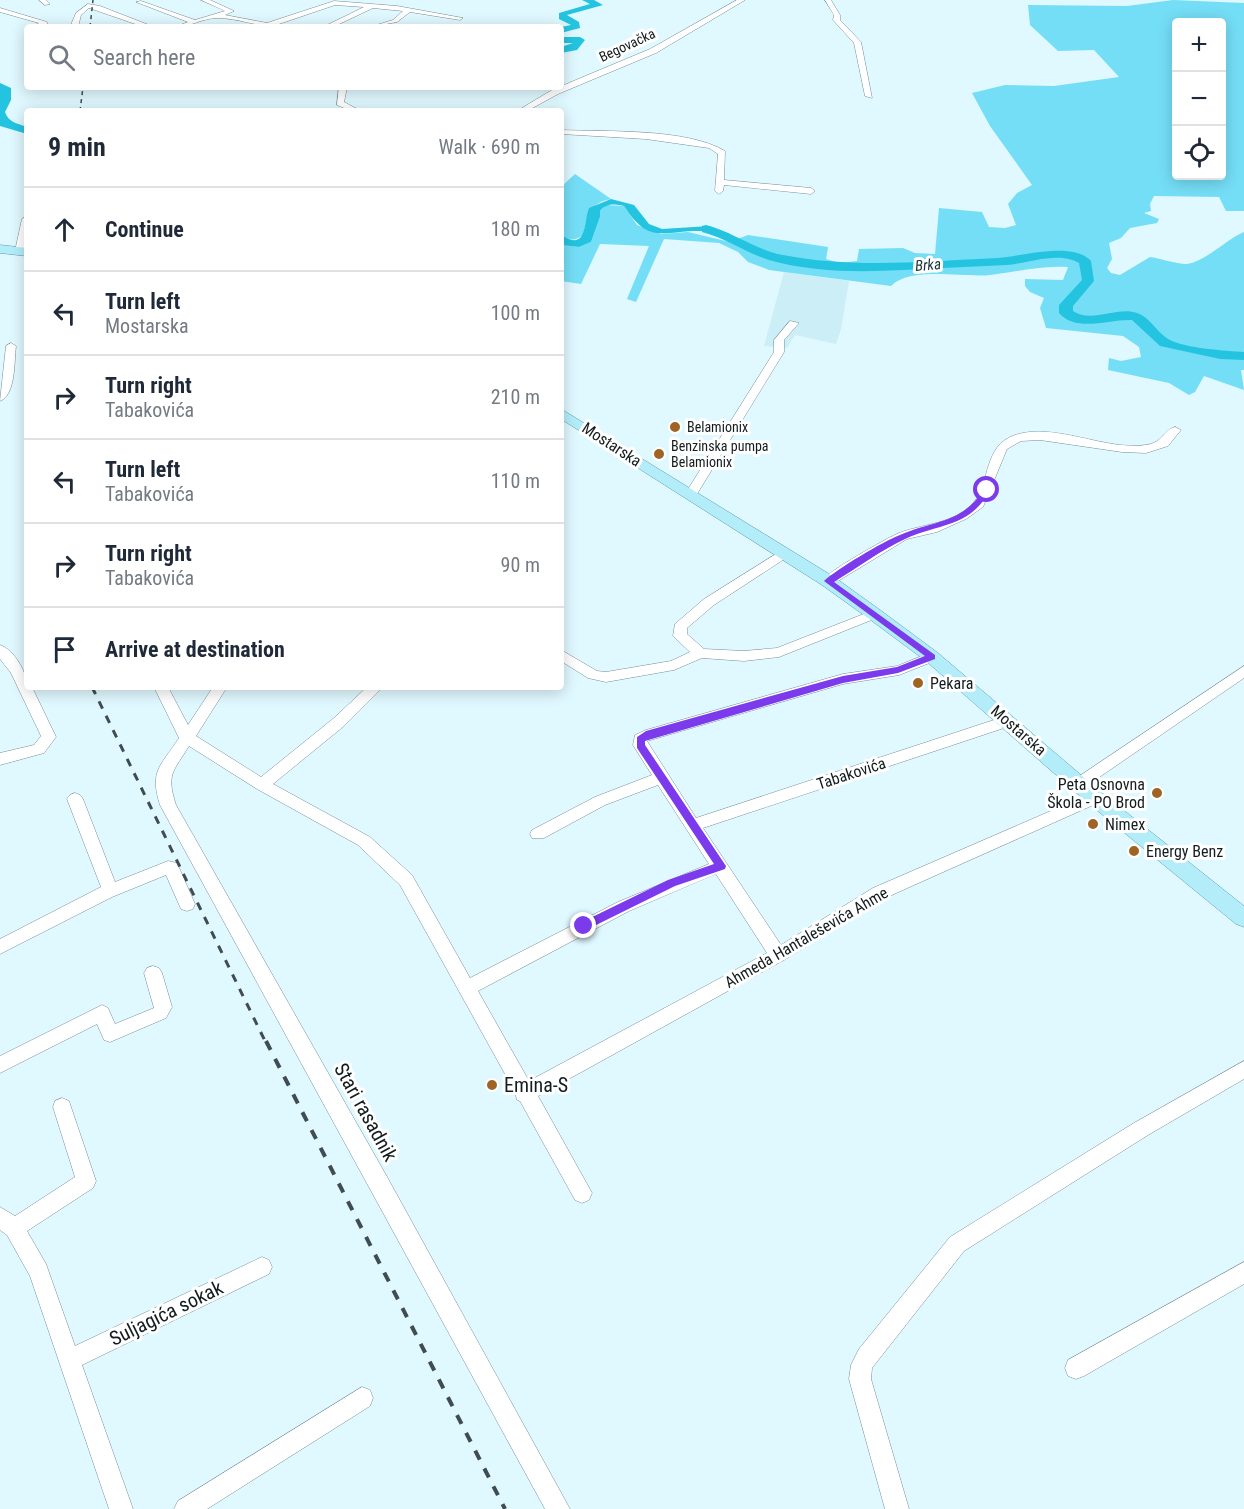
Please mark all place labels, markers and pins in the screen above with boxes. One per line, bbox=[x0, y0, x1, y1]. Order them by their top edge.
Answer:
place label: Belamionix bbox=[687, 419, 748, 435]
marker: Belamionix bbox=[668, 420, 682, 434]
place label: Benzinska pumpa Belamionix bbox=[671, 438, 769, 470]
marker: Benzinska pumpa Belamionix bbox=[652, 447, 666, 461]
place label: Pekara bbox=[930, 674, 973, 693]
marker: Pekara bbox=[911, 676, 925, 690]
place label: Peta Osnovna Škola - PO Brod bbox=[1047, 775, 1145, 812]
marker: Peta Osnovna Škola - PO Brod bbox=[1150, 786, 1164, 800]
place label: Nimex bbox=[1105, 815, 1145, 834]
marker: Nimex bbox=[1086, 817, 1100, 831]
place label: Energy Benz bbox=[1146, 842, 1223, 861]
marker: Energy Benz bbox=[1127, 844, 1141, 858]
place label: Emina-S bbox=[504, 1073, 568, 1097]
marker: Emina-S bbox=[485, 1078, 499, 1092]

